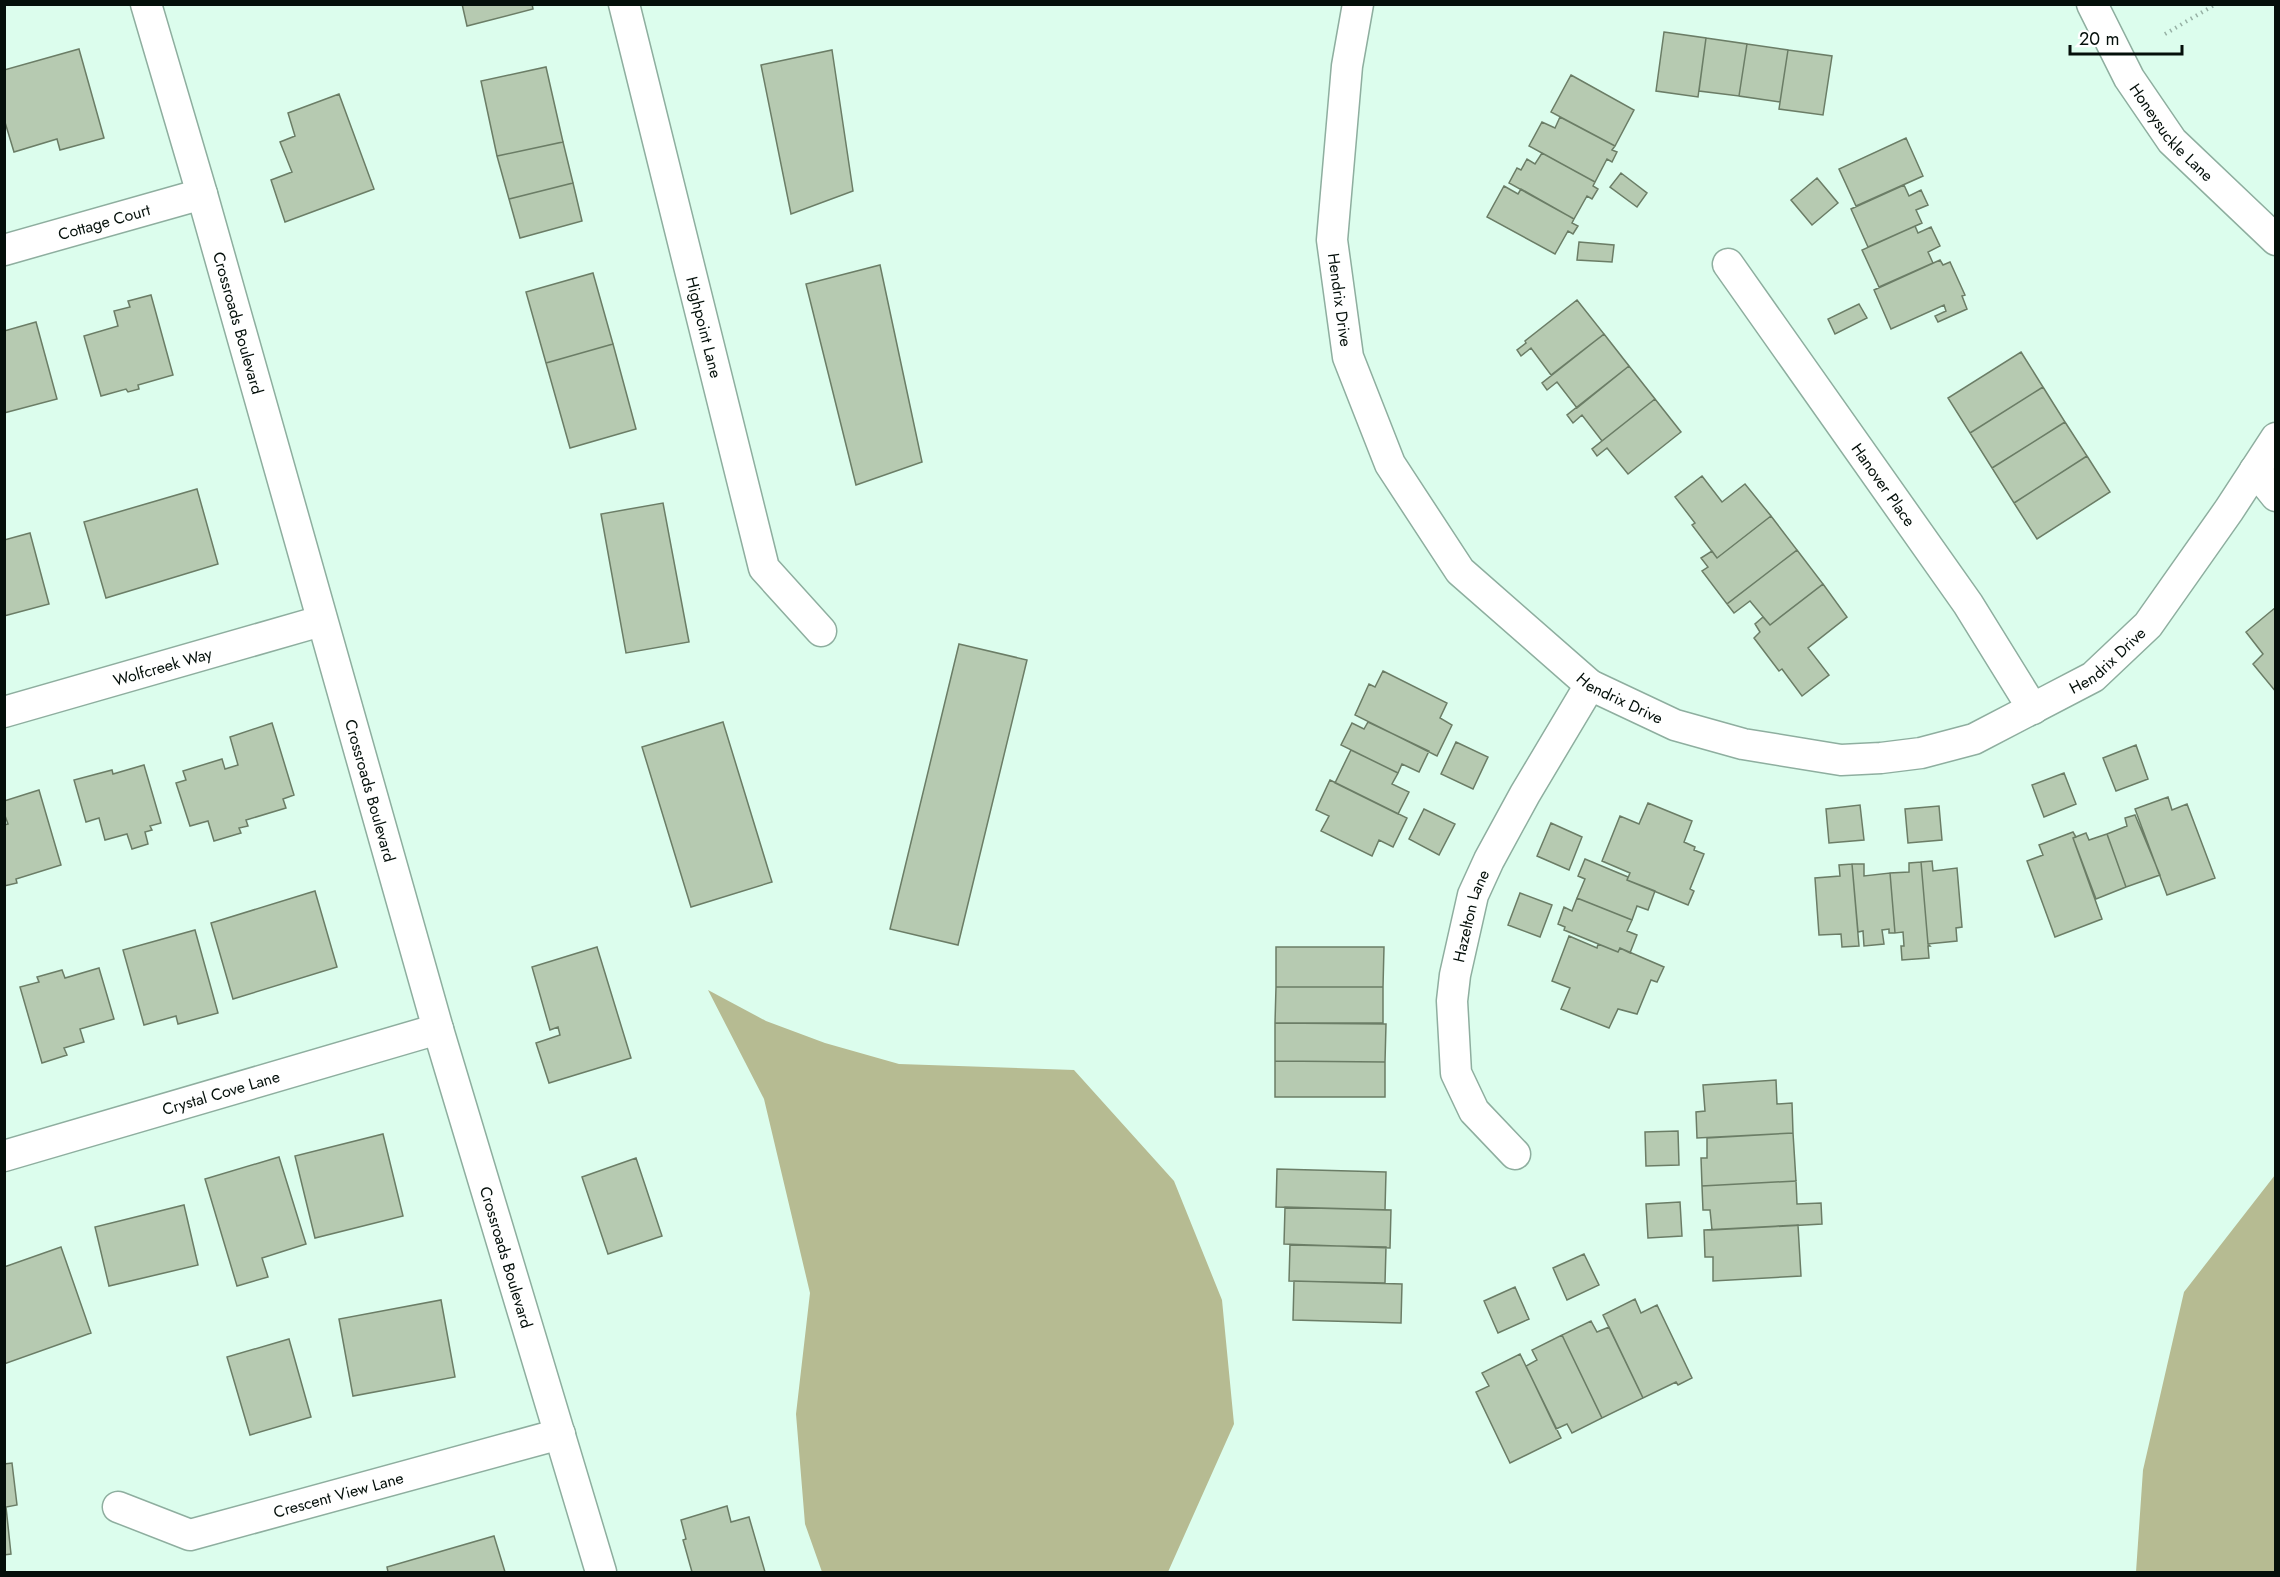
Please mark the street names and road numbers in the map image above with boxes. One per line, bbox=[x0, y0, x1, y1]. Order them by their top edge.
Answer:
street label: Honeysuckle Lane bbox=[2124, 79, 2219, 187]
street label: Cottage Court bbox=[55, 198, 153, 246]
street label: Crossroads Boulevard bbox=[207, 249, 269, 397]
street label: Hendrix Drive bbox=[1322, 252, 1357, 348]
street label: Highpoint Lane bbox=[680, 274, 727, 380]
street label: Hanover Place bbox=[1846, 438, 1921, 531]
street label: Hendrix Drive bbox=[2065, 622, 2151, 699]
street label: Wolfcreek Way bbox=[111, 642, 216, 692]
street label: Hendrix Drive bbox=[1571, 667, 1667, 730]
street label: Crossroads Boulevard bbox=[339, 717, 401, 865]
street label: Hazelton Lane bbox=[1447, 866, 1495, 965]
street label: Crystal Cove Lane bbox=[160, 1065, 283, 1121]
street label: Crossroads Boulevard bbox=[474, 1184, 538, 1331]
street label: Crescent View Lane bbox=[271, 1466, 406, 1524]

